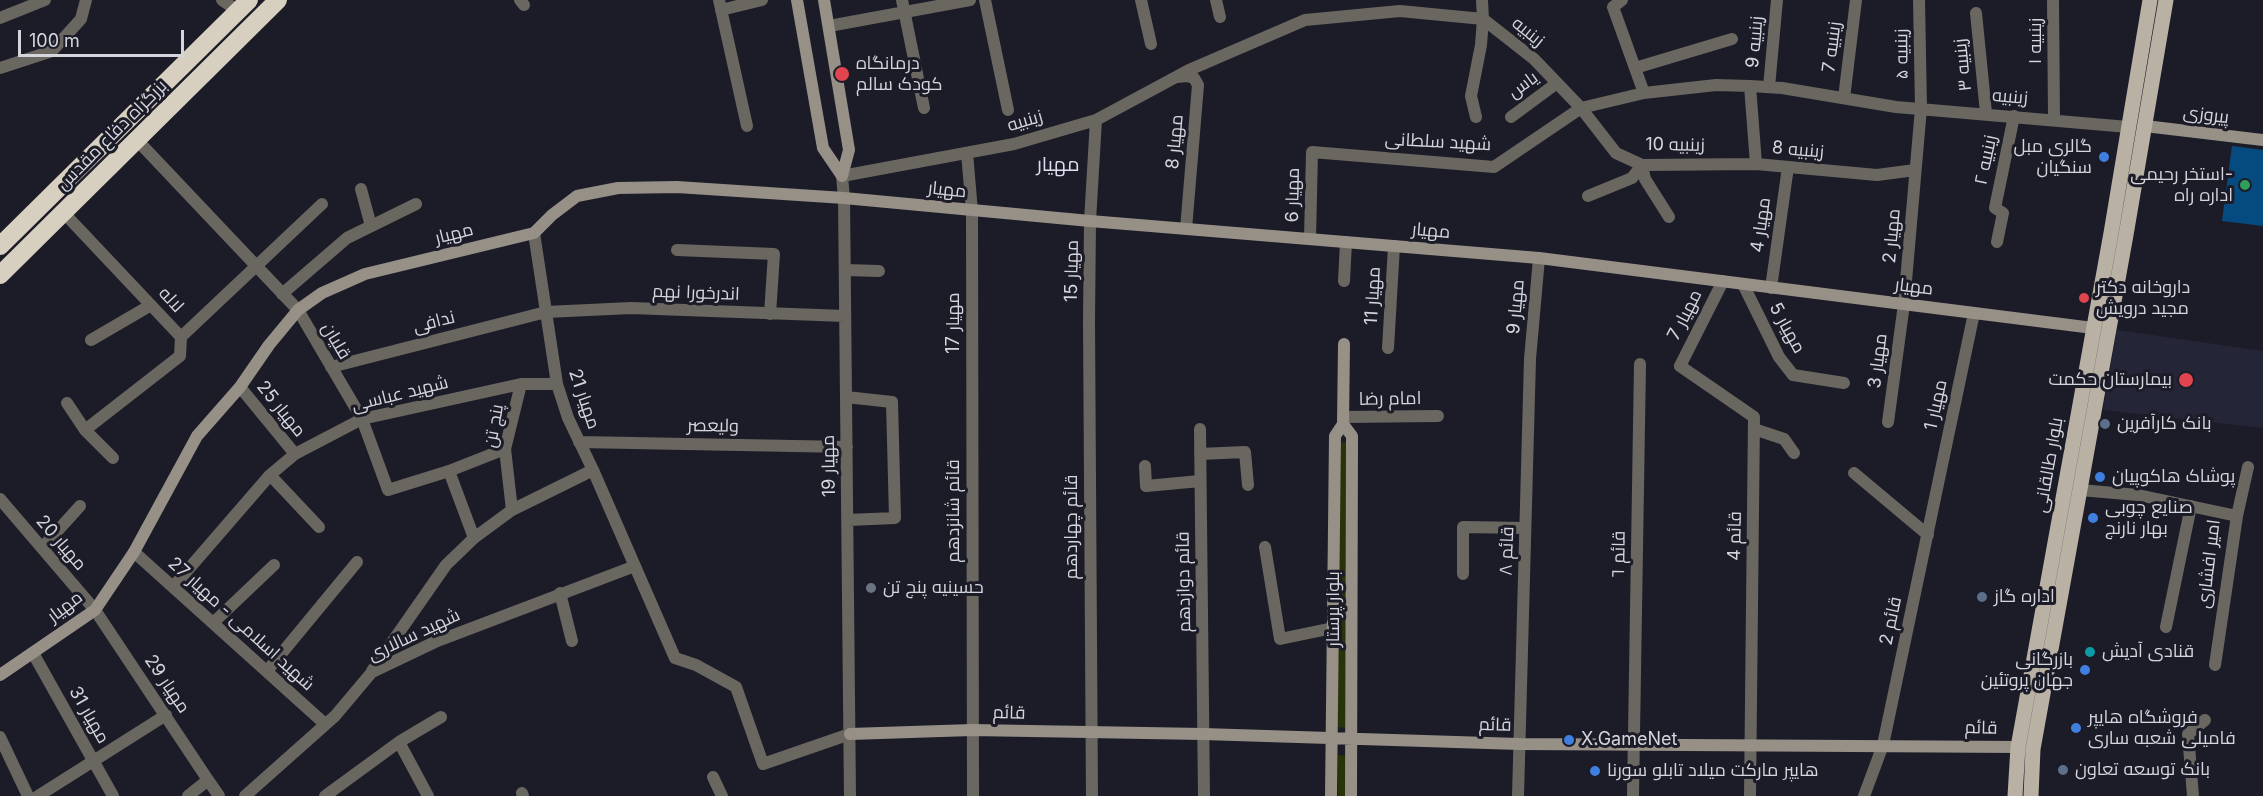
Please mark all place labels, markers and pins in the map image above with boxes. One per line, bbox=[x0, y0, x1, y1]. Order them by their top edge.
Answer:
place label: درمانگاه کودک سالم bbox=[856, 53, 943, 96]
marker: درمانگاه کودک سالم bbox=[833, 65, 851, 83]
place label: گالری مبل سنگیان bbox=[2014, 136, 2092, 178]
marker: گالری مبل سنگیان bbox=[2097, 150, 2111, 164]
place label: استخر رحیمی- اداره راه bbox=[2130, 164, 2233, 207]
marker: استخر رحیمی- اداره راه bbox=[2238, 178, 2252, 192]
place label: داروخانه دکتر مجید درویش bbox=[2096, 277, 2190, 320]
marker: داروخانه دکتر مجید درویش bbox=[2077, 291, 2091, 305]
place label: بیمارستان حکمت bbox=[2048, 369, 2172, 391]
marker: بیمارستان حکمت bbox=[2177, 371, 2195, 389]
place label: بانک کارآفرین bbox=[2117, 413, 2212, 435]
marker: بانک کارآفرین bbox=[2098, 417, 2112, 431]
place label: پوشاک هاکوپیان bbox=[2112, 466, 2235, 488]
marker: پوشاک هاکوپیان bbox=[2093, 470, 2107, 484]
place label: صنایع چوبی بهار نارنج bbox=[2105, 497, 2193, 540]
marker: صنایع چوبی بهار نارنج bbox=[2086, 511, 2100, 525]
place label: حسینیه پنج تن bbox=[883, 577, 984, 599]
marker: حسینیه پنج تن bbox=[864, 581, 878, 595]
place label: اداره گاز bbox=[1994, 586, 2055, 608]
marker: اداره گاز bbox=[1975, 590, 1989, 604]
place label: قنادی آدیش bbox=[2102, 641, 2194, 663]
marker: قنادی آدیش bbox=[2083, 645, 2097, 659]
place label: بازرگانی جهان پروتئین bbox=[1981, 649, 2073, 692]
marker: بازرگانی جهان پروتئین bbox=[2078, 663, 2092, 677]
place label: فروشگاه هایپر فامیلی شعبه ساری bbox=[2088, 707, 2236, 750]
marker: فروشگاه هایپر فامیلی شعبه ساری bbox=[2069, 721, 2083, 735]
place label: X.GameNet bbox=[1581, 729, 1677, 751]
marker: X.GameNet bbox=[1562, 733, 1576, 747]
place label: بانک توسعه تعاون bbox=[2075, 759, 2210, 781]
place label: هایپر مارکت میلاد تابلو سورنا bbox=[1607, 760, 1819, 782]
marker: بانک توسعه تعاون bbox=[2056, 763, 2070, 777]
marker: هایپر مارکت میلاد تابلو سورنا bbox=[1588, 764, 1602, 778]

